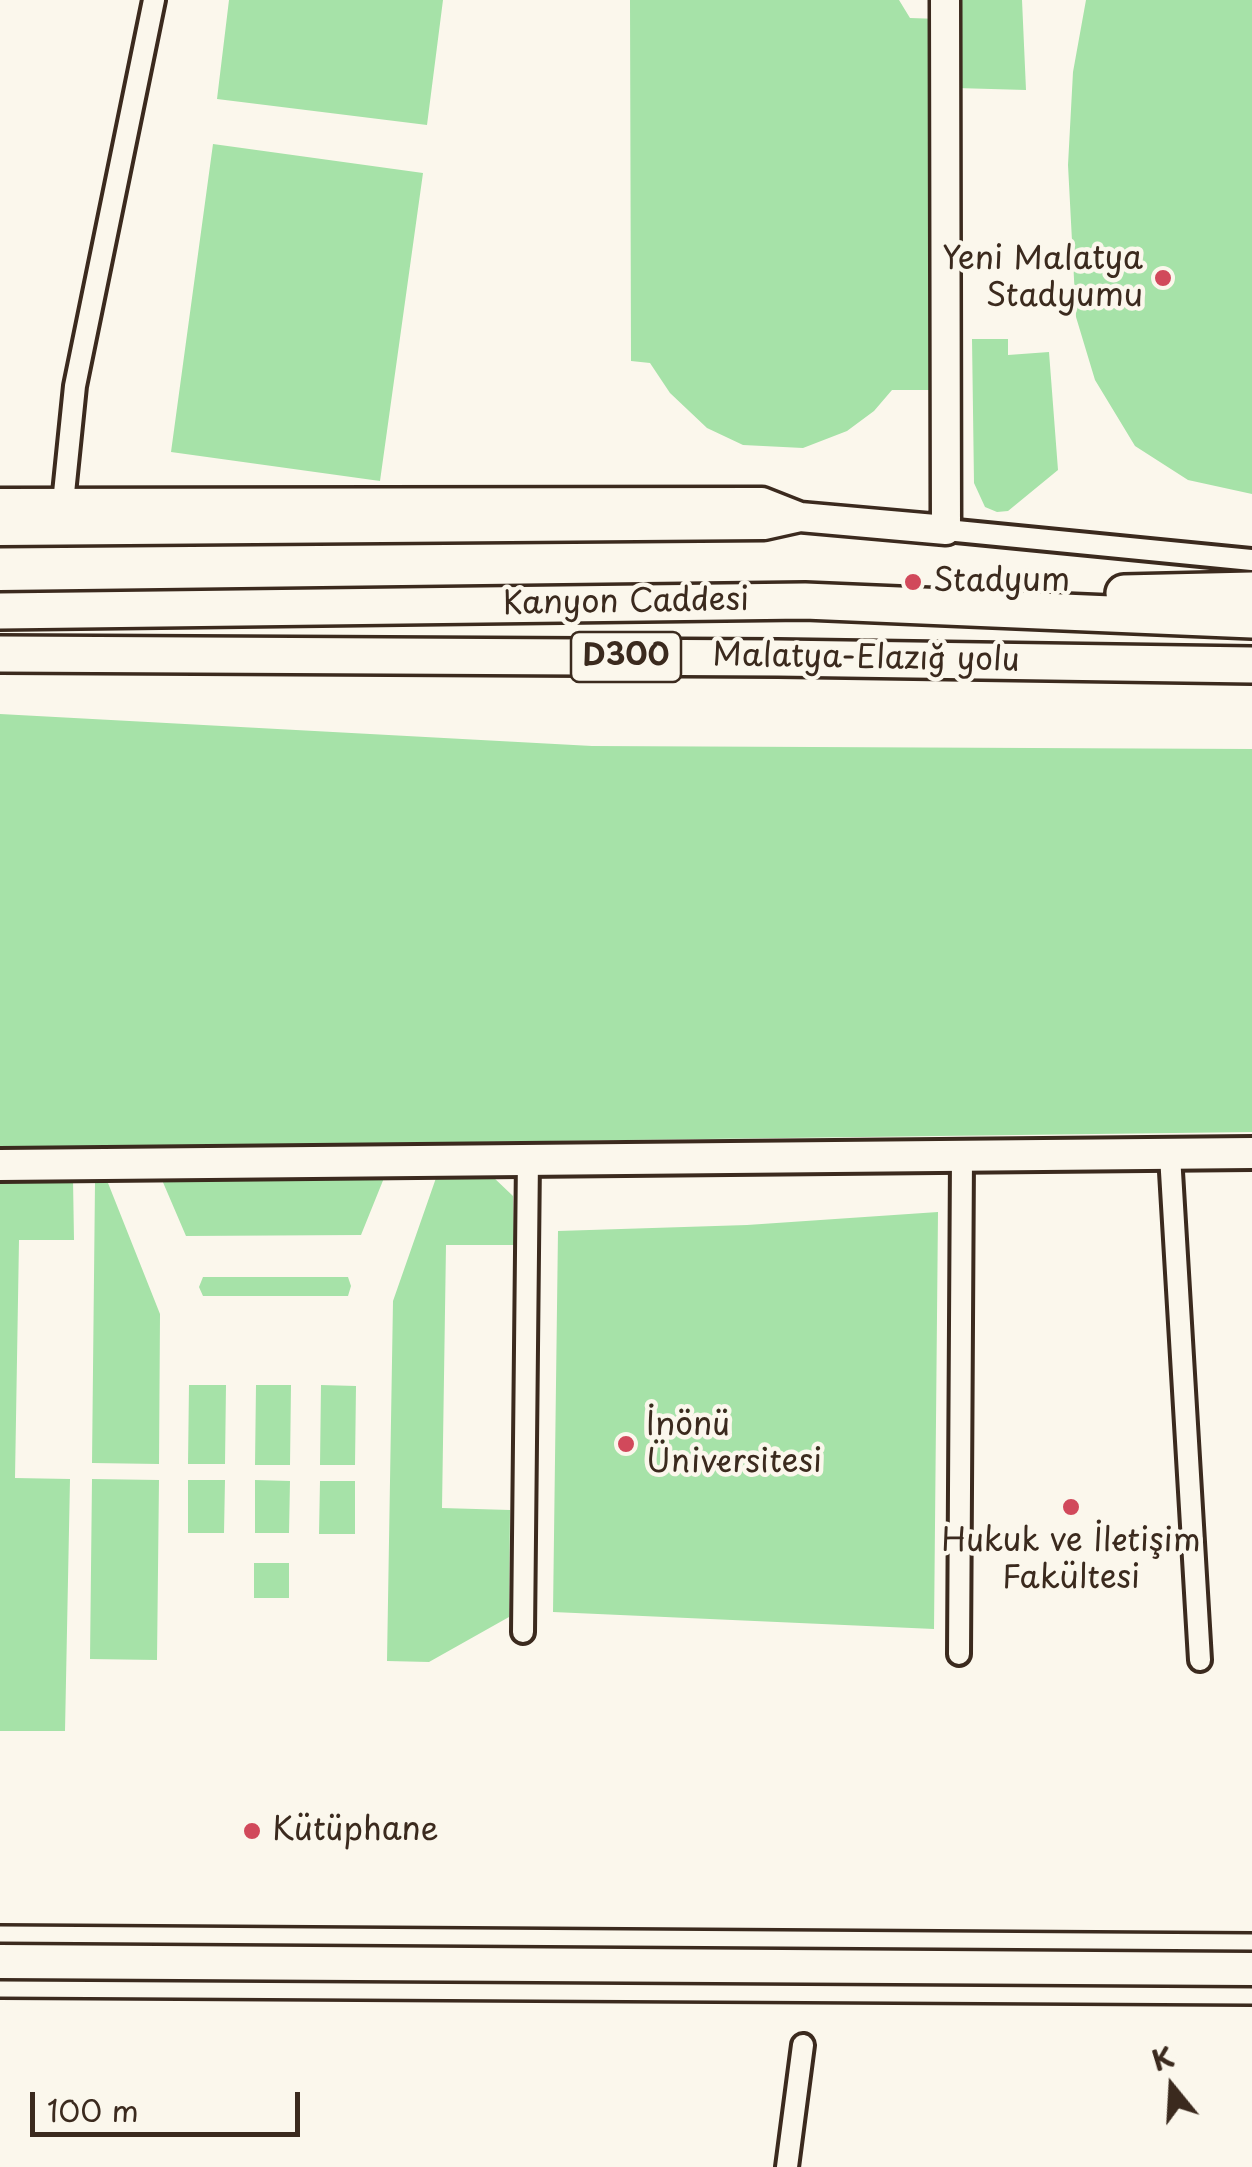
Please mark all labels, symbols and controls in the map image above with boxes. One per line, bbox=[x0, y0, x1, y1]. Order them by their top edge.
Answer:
place label: Yeni Malatya Stadyumu bbox=[942, 241, 1143, 316]
marker: Yeni Malatya Stadyumu bbox=[1152, 267, 1174, 289]
place label: Stadyum bbox=[933, 563, 1070, 601]
marker: Stadyum bbox=[902, 571, 924, 593]
street label: Kanyon Caddesi bbox=[503, 582, 749, 624]
road number: D300 bbox=[571, 632, 681, 682]
street label: Malatya-Elazığ yolu bbox=[712, 637, 1020, 681]
place label: İnönü Üniversitesi bbox=[646, 1407, 822, 1482]
marker: İnönü Üniversitesi bbox=[615, 1433, 637, 1455]
marker: Hukuk ve İletişim Fakültesi bbox=[1060, 1496, 1082, 1518]
place label: Hukuk ve İletişim Fakültesi bbox=[941, 1523, 1201, 1598]
place label: Kütüphane bbox=[272, 1812, 439, 1850]
marker: Kütüphane bbox=[241, 1820, 263, 1842]
text: K bbox=[1146, 2034, 1179, 2082]
north arrow bbox=[1122, 2037, 1222, 2137]
scale bar bbox=[35, 2072, 305, 2134]
text: 100 m bbox=[47, 2087, 139, 2132]

